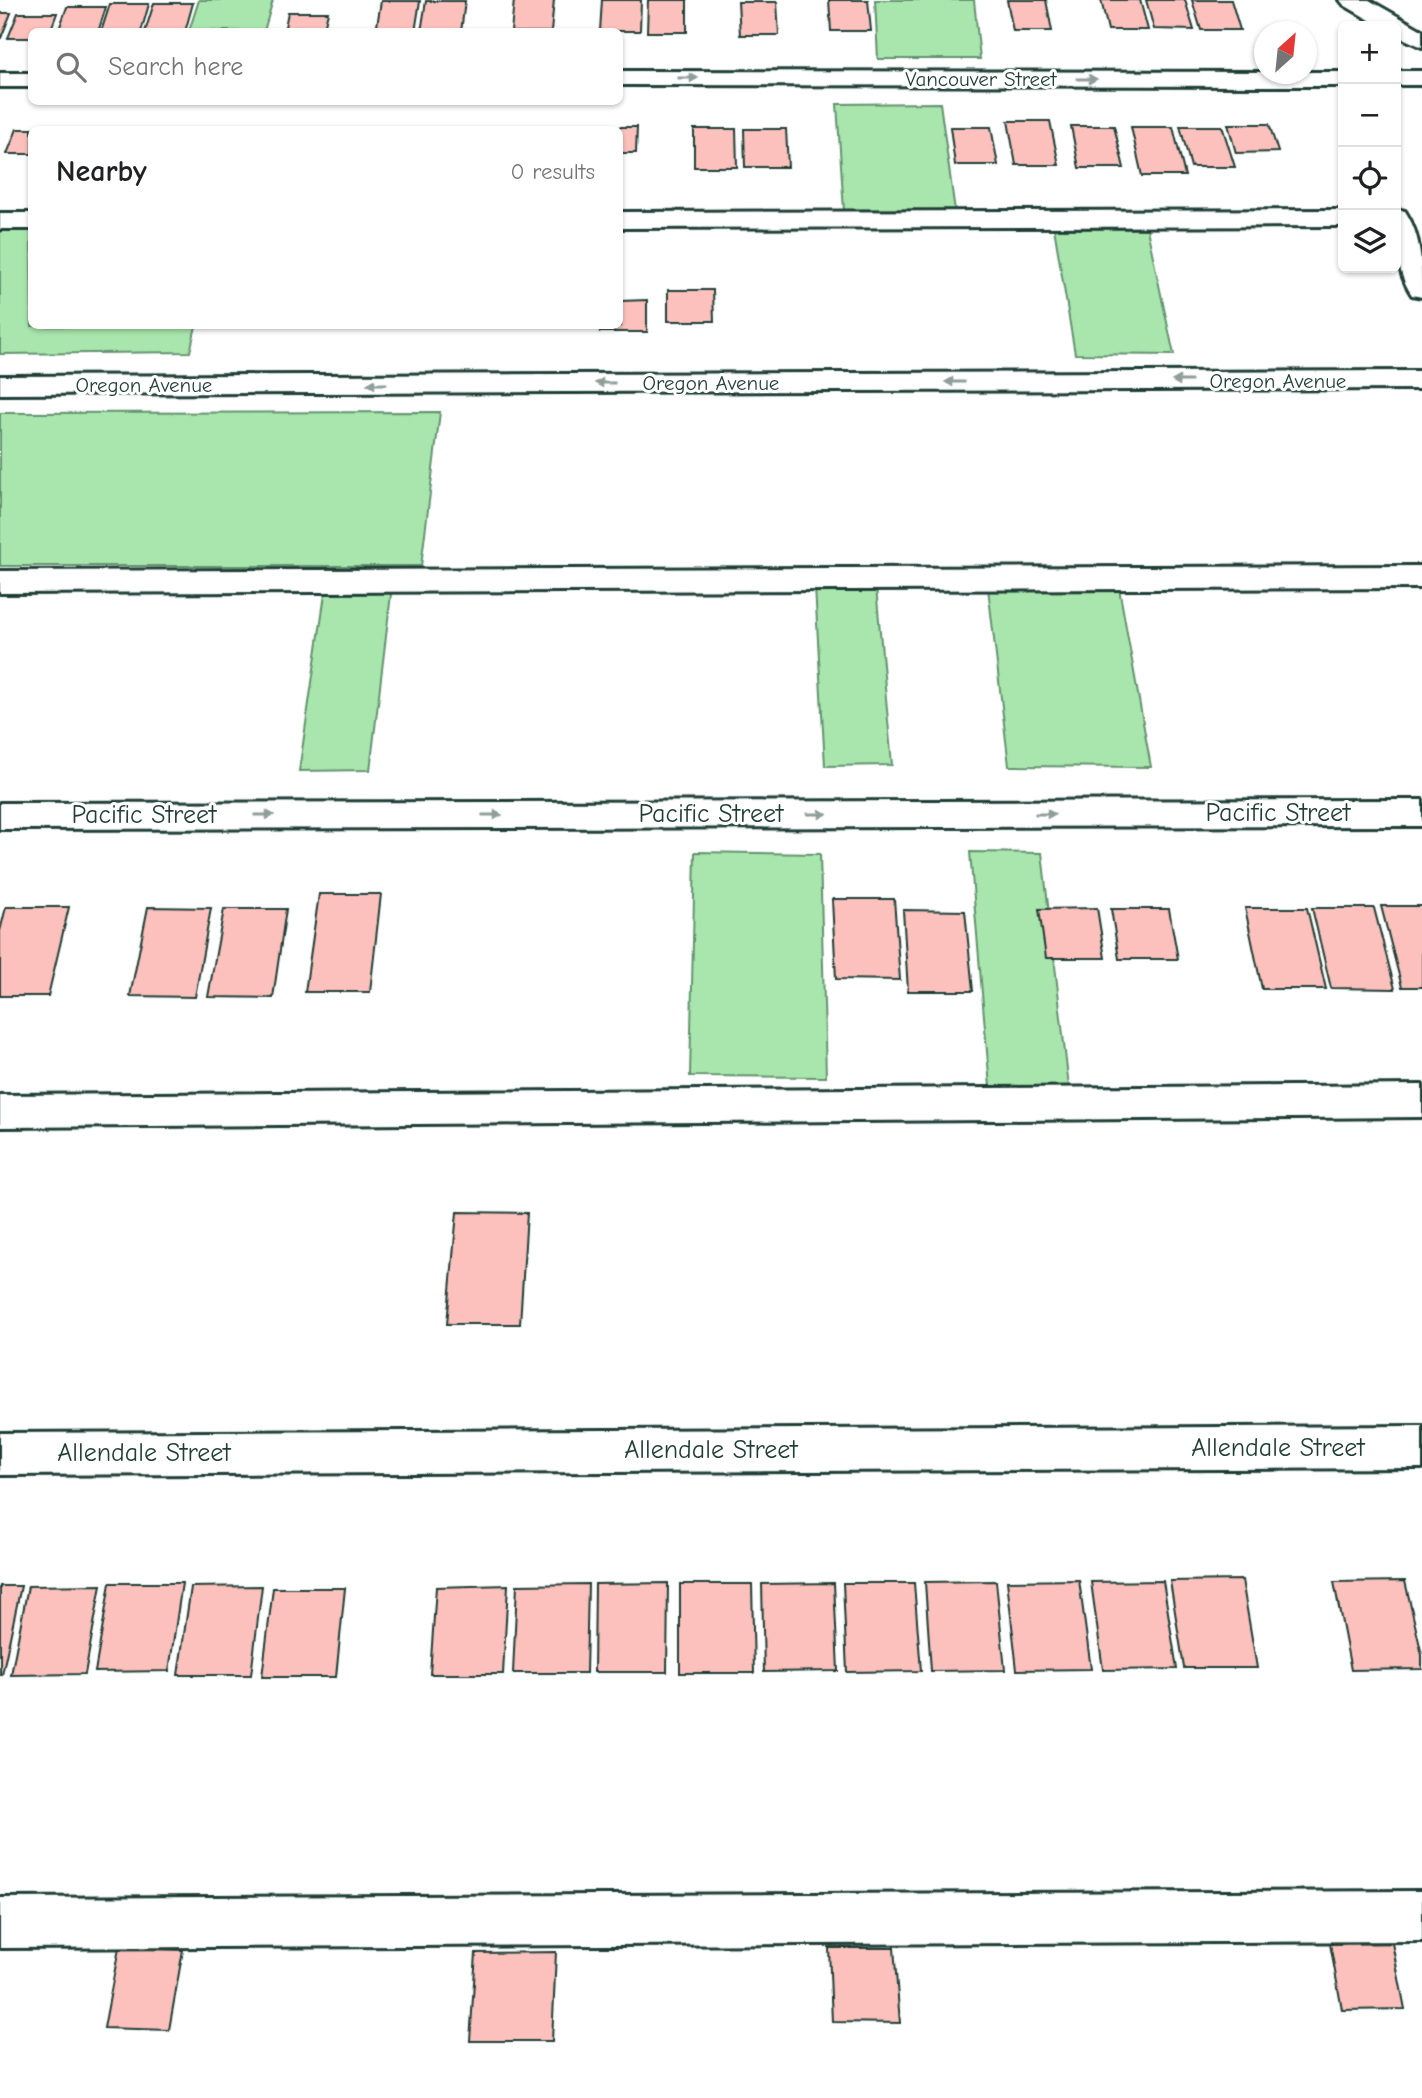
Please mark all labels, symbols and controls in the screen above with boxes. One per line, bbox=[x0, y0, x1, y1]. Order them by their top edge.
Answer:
north arrow bbox=[1254, 21, 1317, 84]
map controls bbox=[1338, 21, 1401, 273]
button: + bbox=[1338, 21, 1401, 84]
search box bbox=[28, 28, 623, 105]
icon: search bbox=[52, 48, 90, 86]
text: Search here bbox=[108, 52, 243, 82]
street label: Vancouver Street bbox=[905, 67, 1058, 91]
one-way arrow bbox=[677, 72, 699, 84]
one-way arrow bbox=[1076, 73, 1098, 85]
button: − bbox=[1338, 84, 1401, 147]
button: locate bbox=[1338, 147, 1401, 210]
text: Nearby bbox=[56, 154, 147, 189]
text: 0 results bbox=[511, 158, 595, 185]
button: layers bbox=[1338, 210, 1401, 273]
street label: Oregon Avenue bbox=[1210, 369, 1346, 393]
street label: Oregon Avenue bbox=[643, 371, 779, 395]
street label: Oregon Avenue bbox=[76, 373, 212, 397]
one-way arrow bbox=[1171, 375, 1193, 387]
one-way arrow bbox=[944, 376, 966, 388]
one-way arrow bbox=[594, 377, 616, 389]
one-way arrow bbox=[366, 378, 388, 390]
street label: Pacific Street bbox=[1206, 798, 1352, 828]
street label: Pacific Street bbox=[639, 799, 785, 829]
street label: Pacific Street bbox=[72, 800, 218, 830]
one-way arrow bbox=[806, 808, 828, 820]
one-way arrow bbox=[1034, 808, 1056, 820]
one-way arrow bbox=[253, 809, 275, 821]
one-way arrow bbox=[481, 809, 503, 821]
street label: Allendale Street bbox=[1191, 1433, 1366, 1463]
street label: Allendale Street bbox=[624, 1435, 799, 1465]
street label: Allendale Street bbox=[57, 1438, 232, 1468]

